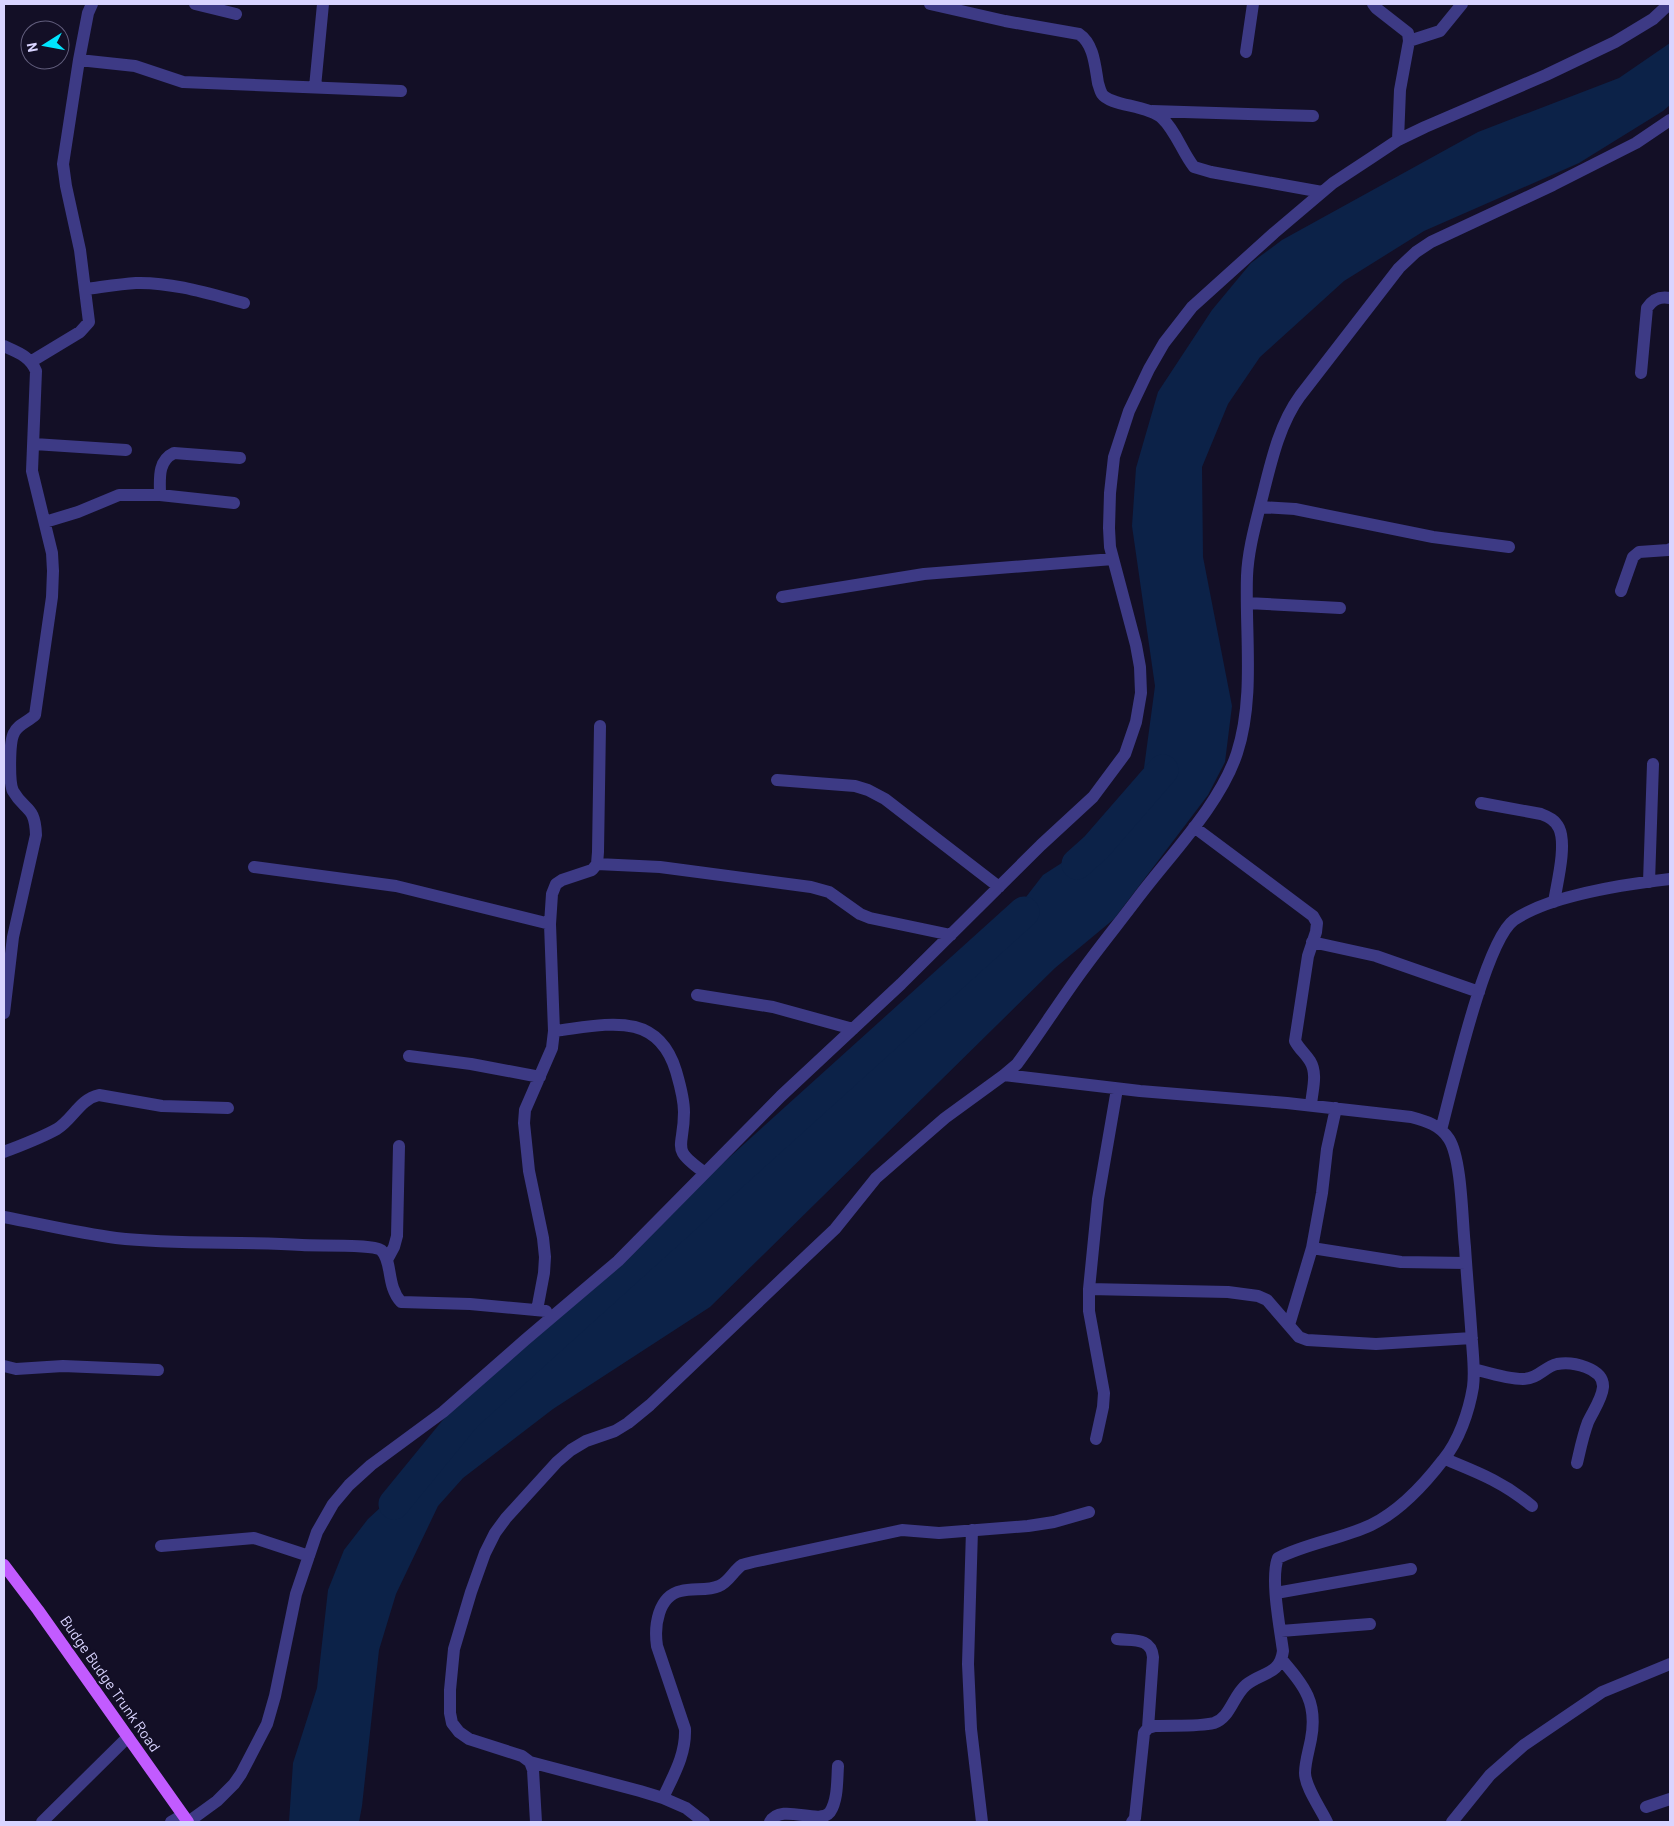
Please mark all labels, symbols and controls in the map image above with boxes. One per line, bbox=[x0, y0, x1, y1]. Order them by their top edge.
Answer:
north arrow bbox=[20, 20, 70, 70]
text: N bbox=[23, 41, 41, 54]
street label: Budge Budge Trunk Road bbox=[57, 1612, 165, 1755]

